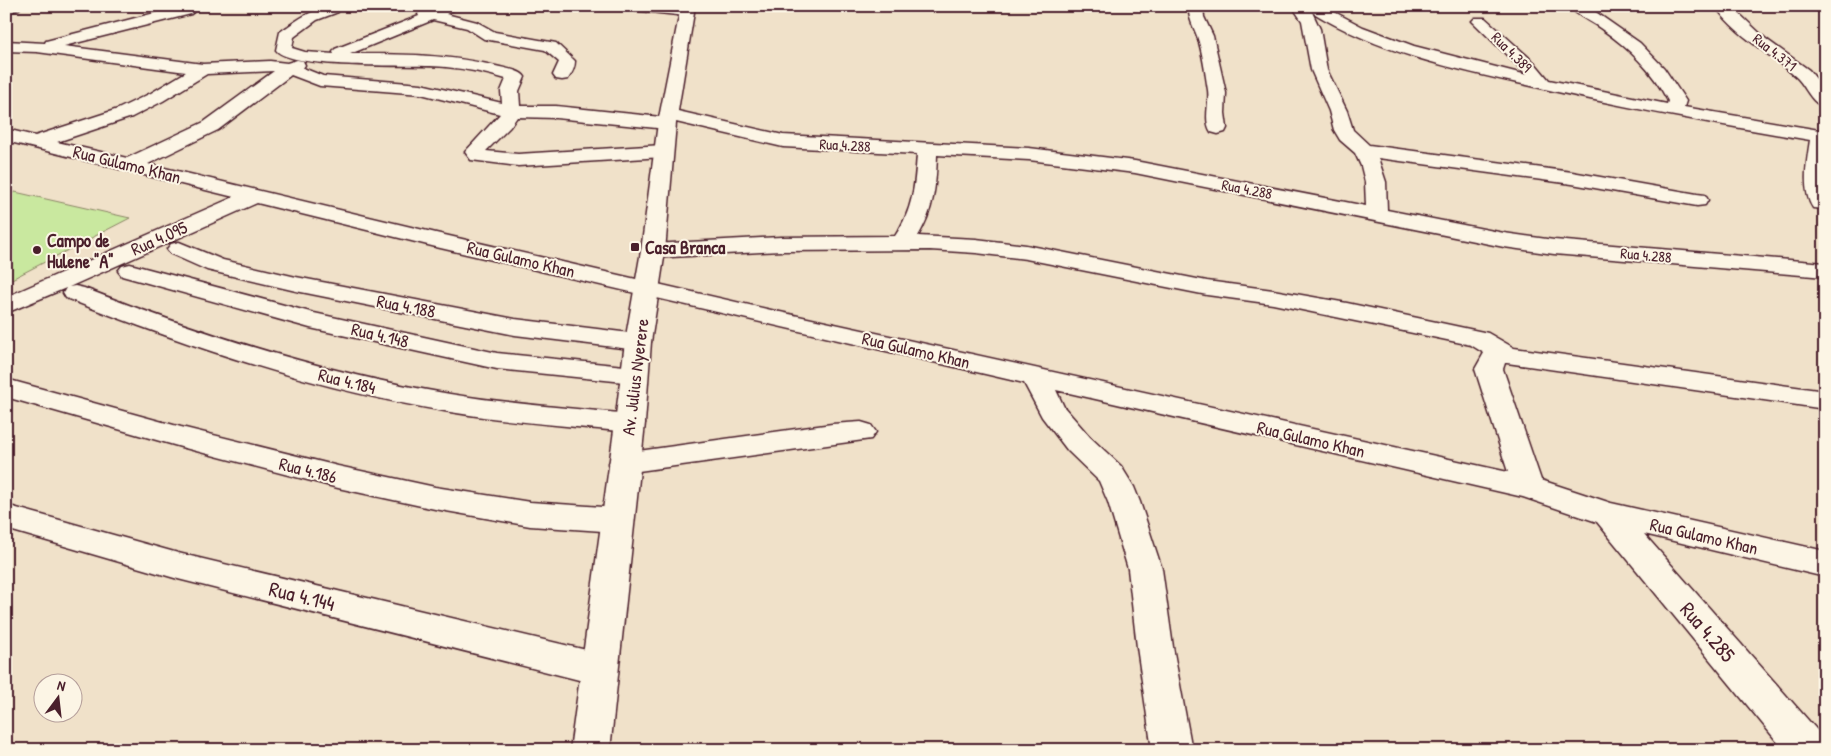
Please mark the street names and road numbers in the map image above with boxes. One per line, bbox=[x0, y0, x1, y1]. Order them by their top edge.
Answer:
street label: Rua 4.389 bbox=[1487, 27, 1537, 77]
street label: Rua 4.371 bbox=[1749, 28, 1801, 76]
street label: Rua 4.288 bbox=[819, 133, 871, 157]
street label: Rua Gulamo Khan bbox=[71, 139, 183, 189]
street label: Rua 4.288 bbox=[1220, 174, 1274, 204]
street label: Rua 4.095 bbox=[127, 214, 192, 262]
street label: Rua Gulamo Khan bbox=[465, 234, 577, 284]
street label: Rua 4.288 bbox=[1620, 242, 1672, 268]
street label: Rua 4.188 bbox=[375, 288, 438, 324]
street label: Rua 4.148 bbox=[349, 316, 411, 354]
street label: Av. Julius Nyerere bbox=[615, 317, 655, 437]
street label: Rua Gulamo Khan bbox=[860, 325, 972, 375]
street label: Rua 4.184 bbox=[316, 362, 379, 400]
street label: Rua Gulamo Khan bbox=[1255, 414, 1367, 464]
street label: Rua 4.186 bbox=[277, 451, 339, 489]
street label: Rua Gulamo Khan bbox=[1648, 511, 1760, 561]
street label: Rua 4.144 bbox=[266, 574, 338, 618]
street label: Rua 4.285 bbox=[1674, 596, 1742, 668]

